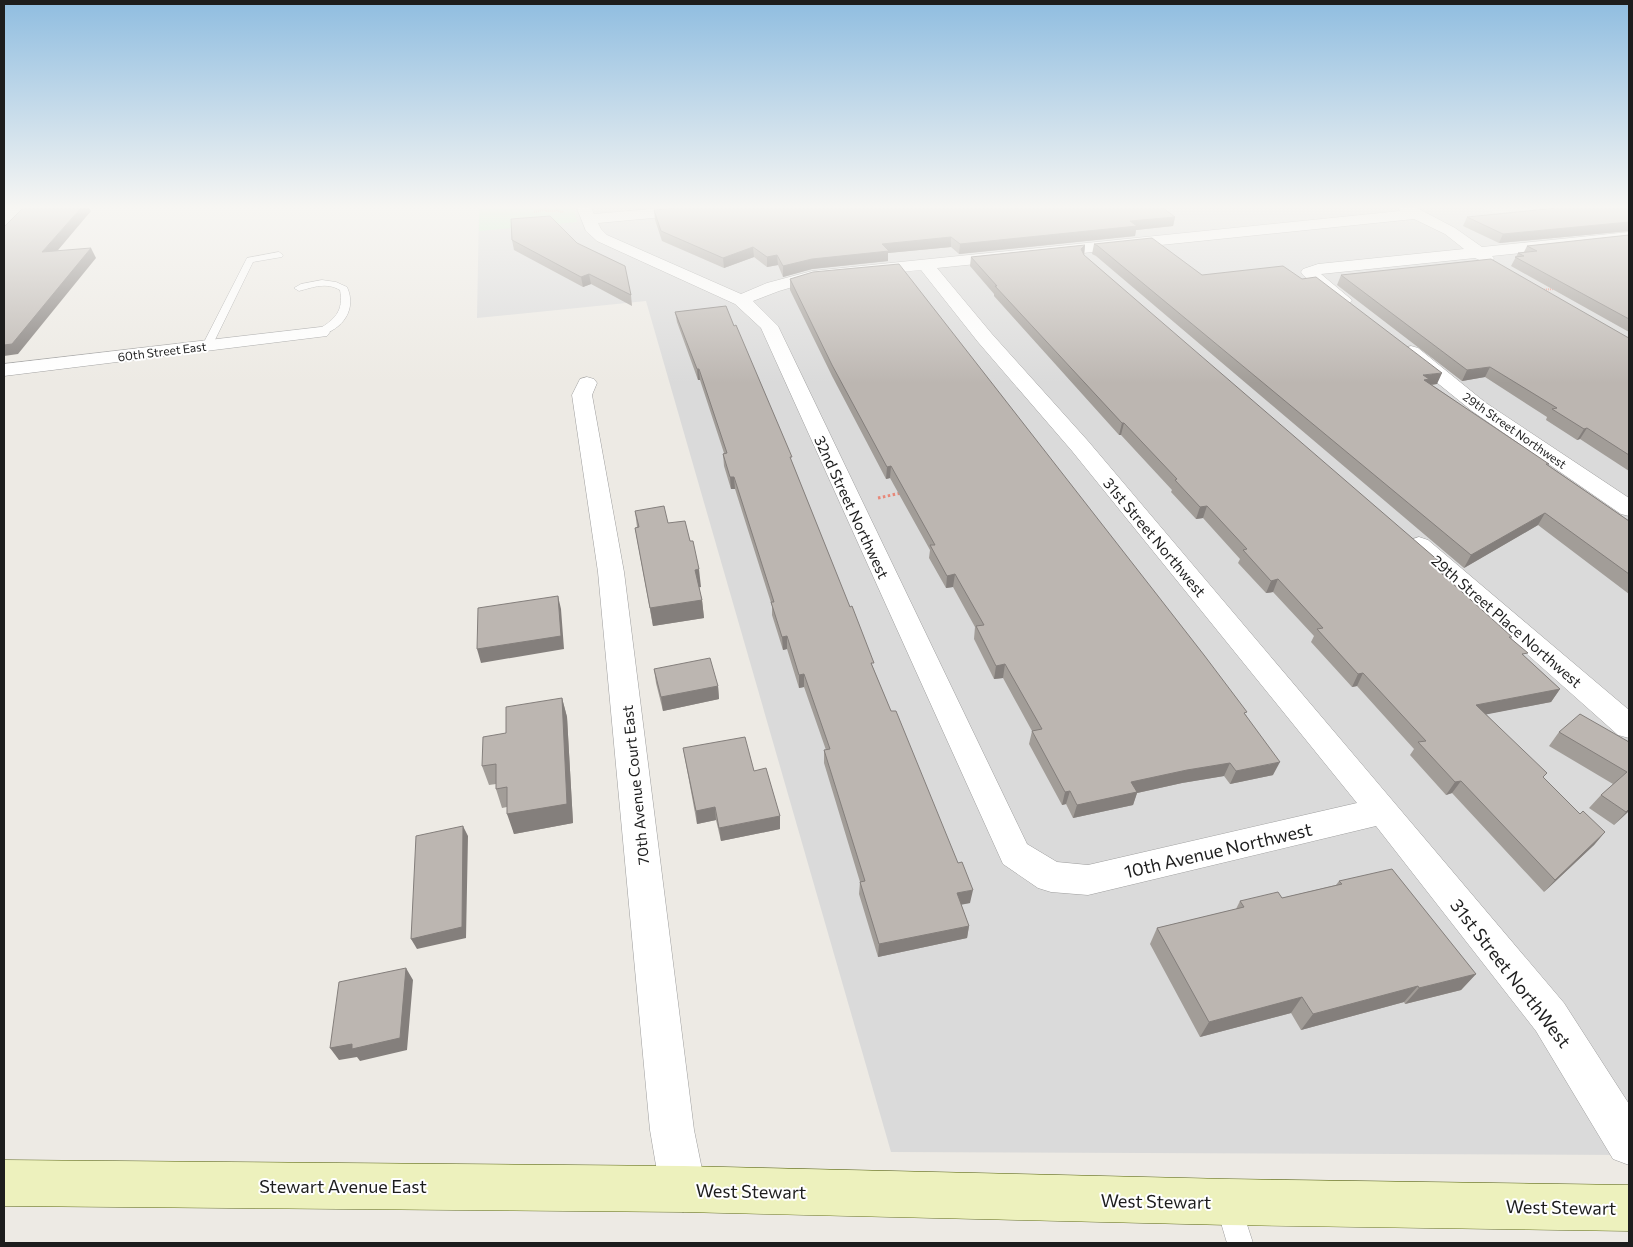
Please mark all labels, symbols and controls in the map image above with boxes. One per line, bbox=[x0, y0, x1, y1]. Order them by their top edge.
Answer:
street label: 60th Street East bbox=[117, 339, 207, 363]
street label: 29th Street Northwest bbox=[1461, 389, 1569, 471]
street label: 32nd Street Northwest bbox=[811, 433, 893, 581]
street label: 31st Street Northwest bbox=[1100, 474, 1210, 600]
street label: 29th Street Place Northwest bbox=[1428, 551, 1586, 691]
street label: 70th Avenue Court East bbox=[618, 704, 652, 866]
street label: 10th Avenue Northwest bbox=[1122, 818, 1314, 882]
street label: 31st Street NorthWest bbox=[1446, 894, 1576, 1052]
street label: Stewart Avenue East bbox=[259, 1175, 427, 1197]
street label: West Stewart bbox=[695, 1179, 807, 1203]
street label: West Stewart bbox=[1100, 1189, 1212, 1213]
street label: West Stewart bbox=[1505, 1195, 1617, 1219]

